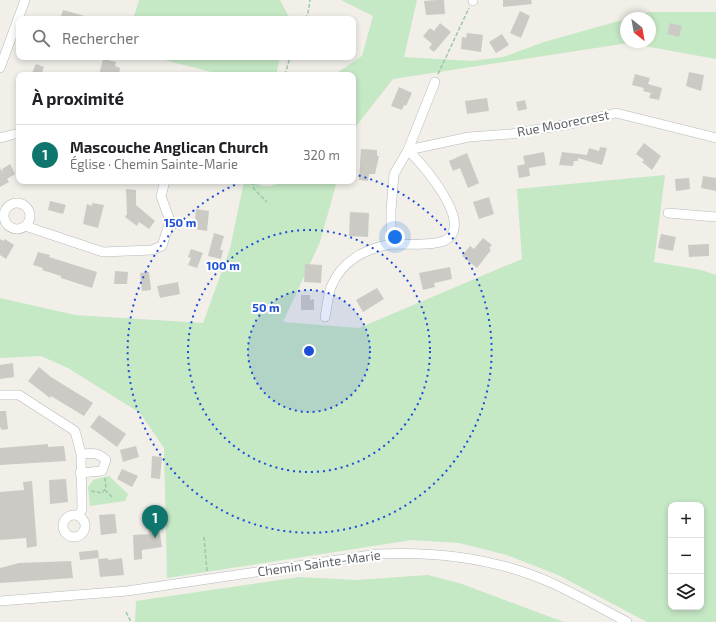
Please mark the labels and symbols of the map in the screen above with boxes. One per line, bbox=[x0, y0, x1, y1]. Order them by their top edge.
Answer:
north arrow bbox=[620, 12, 656, 48]
street label: Rue Moorecrest bbox=[516, 106, 610, 140]
text: 150 m bbox=[164, 215, 196, 229]
your location bbox=[385, 227, 405, 247]
text: 100 m bbox=[206, 258, 240, 272]
text: 50 m bbox=[252, 300, 280, 314]
centre of rings bbox=[302, 344, 316, 358]
pin: 1 bbox=[142, 505, 168, 538]
street label: Chemin Sainte-Marie bbox=[257, 546, 381, 580]

